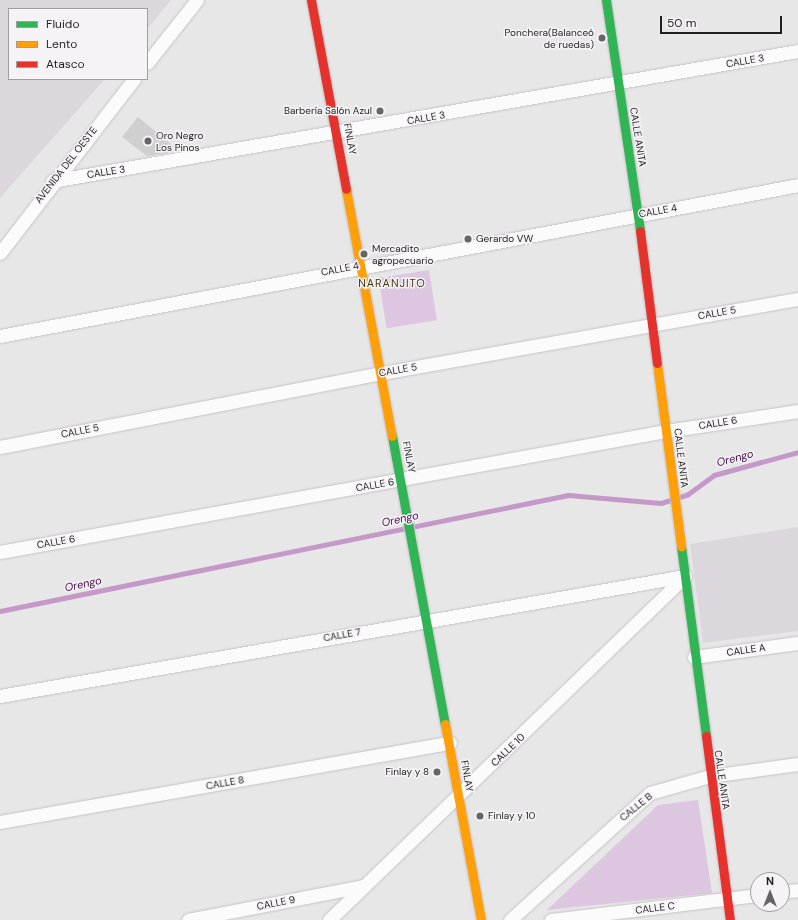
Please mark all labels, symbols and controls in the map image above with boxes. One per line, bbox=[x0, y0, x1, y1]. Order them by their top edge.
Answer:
legend bbox=[8, 8, 148, 80]
scale bar bbox=[662, 8, 784, 34]
text: 50 m bbox=[667, 15, 696, 31]
text: Fluido bbox=[46, 16, 80, 32]
place label: Ponchera(Balanceó de ruedas) bbox=[505, 26, 594, 50]
marker: Ponchera(Balanceó de ruedas) bbox=[597, 33, 607, 43]
text: Lento bbox=[46, 36, 77, 52]
street label: CALLE 3 bbox=[725, 52, 765, 70]
text: Atasco bbox=[46, 56, 85, 72]
place label: Barbería Salón Azul bbox=[284, 105, 372, 117]
marker: Barbería Salón Azul bbox=[375, 106, 385, 116]
street label: CALLE ANITA bbox=[627, 107, 649, 167]
street label: CALLE 3 bbox=[406, 109, 446, 127]
street label: FINLAY bbox=[341, 122, 359, 156]
street label: AVENIDA DEL OESTE bbox=[32, 124, 100, 206]
place label: Oro Negro Los Pinos bbox=[156, 129, 203, 152]
marker: Oro Negro Los Pinos bbox=[143, 136, 153, 146]
street label: CALLE 3 bbox=[86, 163, 126, 181]
street label: CALLE 4 bbox=[638, 202, 678, 220]
place label: Gerardo VW bbox=[476, 233, 533, 245]
marker: Gerardo VW bbox=[463, 234, 473, 244]
place label: Mercadito agropecuario bbox=[372, 242, 433, 266]
marker: Mercadito agropecuario bbox=[359, 249, 369, 259]
street label: CALLE 4 bbox=[320, 259, 360, 279]
district label: NARANJITO bbox=[358, 276, 426, 290]
street label: CALLE 5 bbox=[697, 304, 737, 322]
street label: CALLE 5 bbox=[378, 361, 418, 379]
street label: CALLE 6 bbox=[698, 414, 738, 432]
street label: CALLE 5 bbox=[60, 421, 100, 441]
street label: CALLE ANITA bbox=[671, 428, 691, 488]
street label: FINLAY bbox=[400, 440, 418, 474]
water label: Orengo bbox=[715, 447, 755, 469]
street label: CALLE 6 bbox=[355, 476, 395, 494]
water label: Orengo bbox=[380, 509, 420, 529]
street label: CALLE 6 bbox=[36, 533, 76, 551]
water label: Orengo bbox=[63, 574, 103, 594]
street label: CALLE 7 bbox=[322, 626, 362, 644]
street label: CALLE A bbox=[726, 641, 766, 659]
street label: CALLE 10 bbox=[489, 731, 527, 769]
street label: CALLE ANITA bbox=[712, 750, 732, 810]
street label: FINLAY bbox=[458, 759, 476, 793]
place label: Finlay y 8 bbox=[385, 766, 429, 778]
marker: Finlay y 8 bbox=[432, 767, 442, 777]
street label: CALLE 8 bbox=[205, 774, 245, 792]
street label: CALLE B bbox=[617, 790, 655, 824]
place label: Finlay y 10 bbox=[488, 810, 535, 822]
marker: Finlay y 10 bbox=[475, 811, 485, 821]
north arrow bbox=[750, 872, 790, 912]
text: N bbox=[766, 874, 774, 888]
street label: CALLE 9 bbox=[256, 893, 296, 913]
street label: CALLE C bbox=[635, 900, 675, 916]

